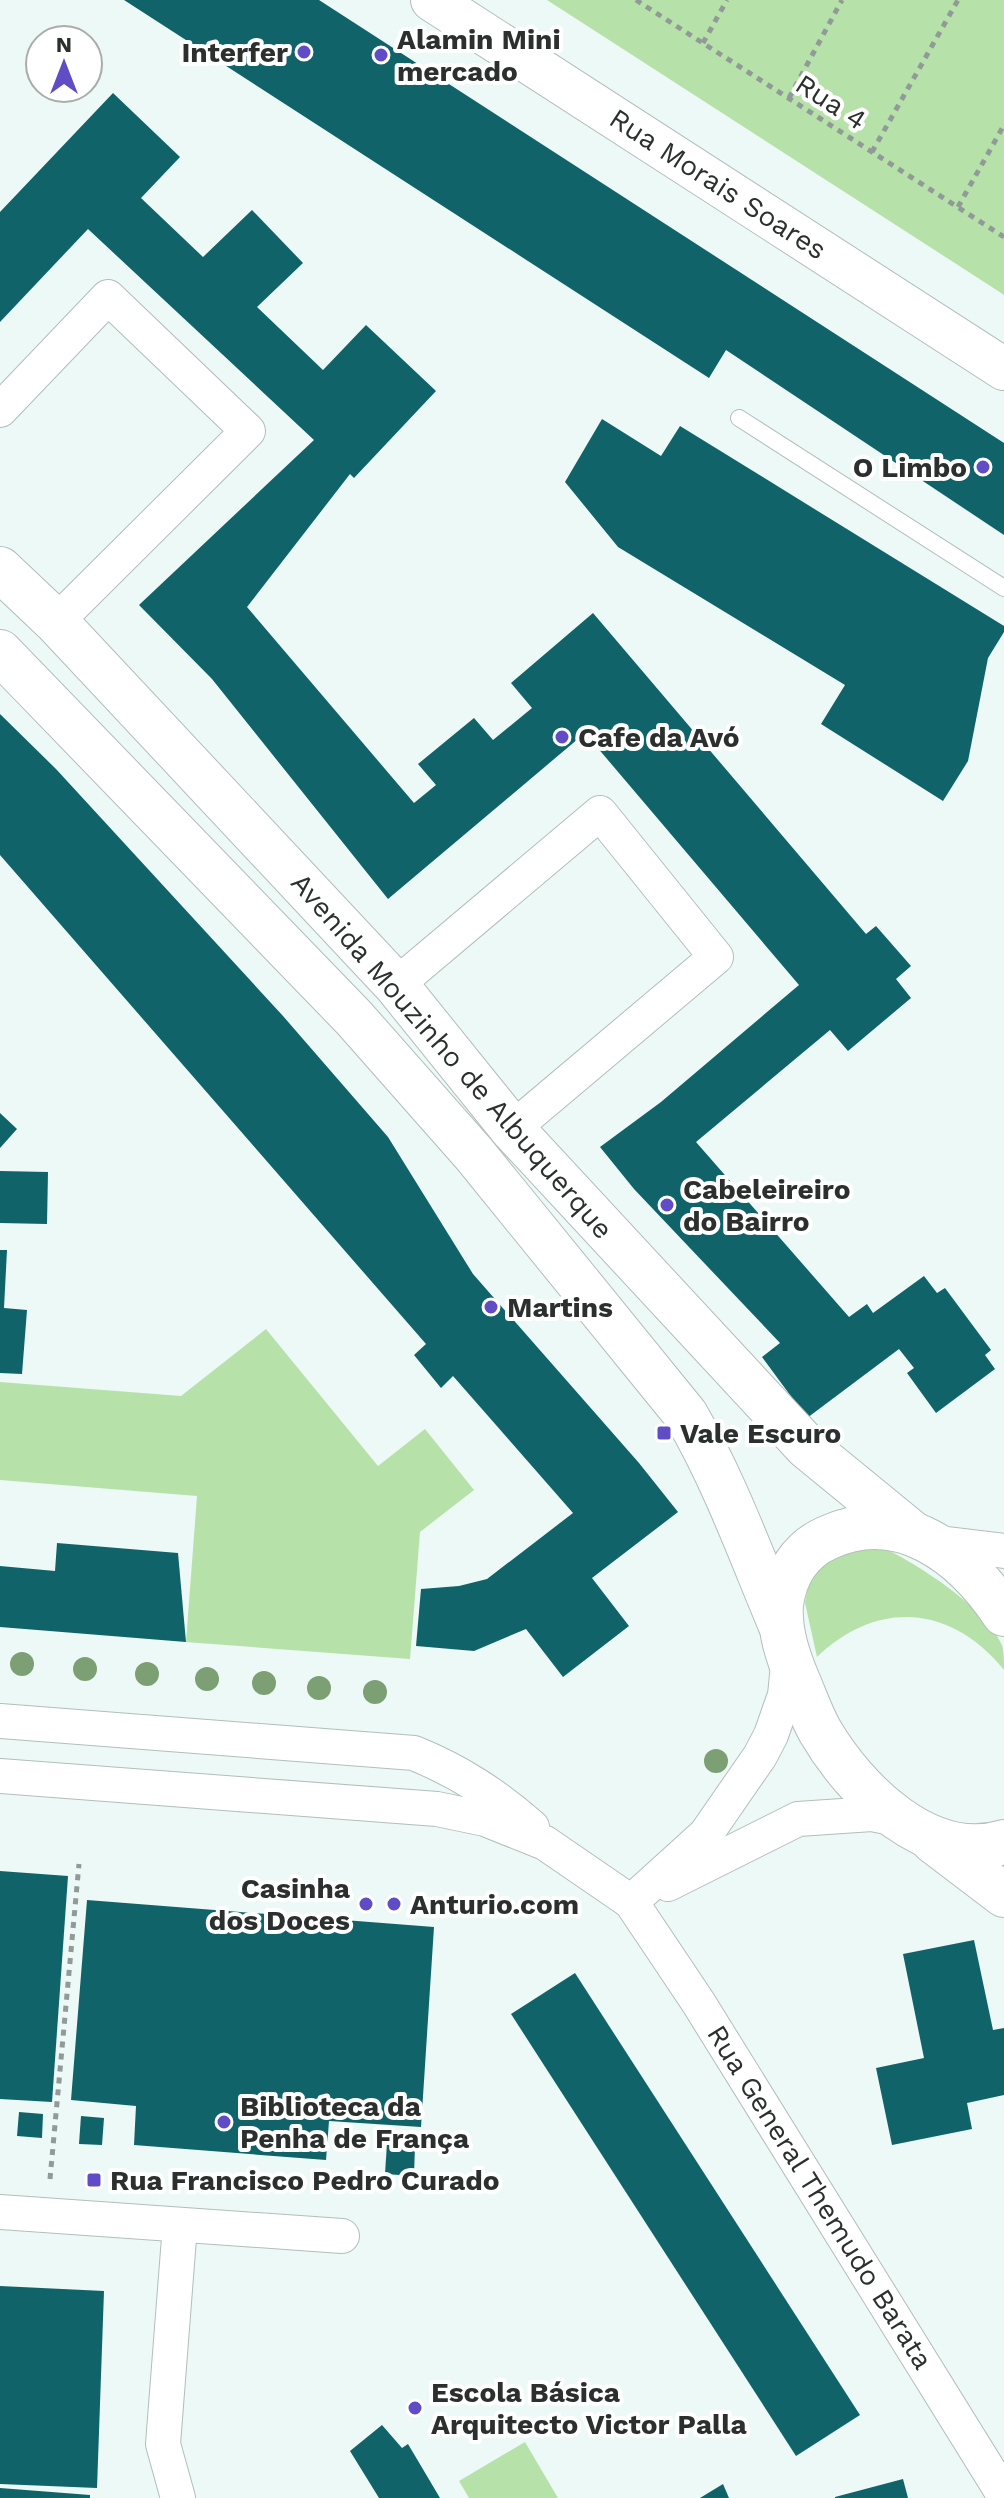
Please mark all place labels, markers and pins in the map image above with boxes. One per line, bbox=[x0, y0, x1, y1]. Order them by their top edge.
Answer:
place label: Alamin Mini mercado bbox=[397, 23, 561, 88]
place label: Interfer bbox=[181, 36, 288, 69]
marker: Interfer bbox=[295, 43, 313, 61]
marker: Alamin Mini mercado bbox=[372, 46, 390, 64]
place label: O Limbo bbox=[853, 451, 967, 484]
marker: O Limbo bbox=[974, 458, 992, 476]
place label: Cafe da Avó bbox=[578, 721, 740, 754]
marker: Cafe da Avó bbox=[553, 728, 571, 746]
place label: Cabeleireiro do Bairro bbox=[683, 1173, 850, 1238]
marker: Cabeleireiro do Bairro bbox=[658, 1196, 676, 1214]
place label: Martins bbox=[507, 1291, 613, 1324]
marker: Martins bbox=[482, 1298, 500, 1316]
place label: Vale Escuro bbox=[680, 1417, 841, 1450]
marker: Vale Escuro bbox=[655, 1424, 673, 1442]
place label: Casinha dos Doces bbox=[209, 1872, 351, 1937]
place label: Anturio.com bbox=[410, 1888, 579, 1921]
marker: Casinha dos Doces bbox=[357, 1895, 375, 1913]
marker: Anturio.com bbox=[385, 1895, 403, 1913]
place label: Biblioteca da Penha de França bbox=[240, 2090, 470, 2155]
marker: Biblioteca da Penha de França bbox=[215, 2113, 233, 2131]
place label: Rua Francisco Pedro Curado bbox=[110, 2164, 500, 2197]
marker: Rua Francisco Pedro Curado bbox=[85, 2171, 103, 2189]
place label: Escola Básica Arquitecto Victor Palla bbox=[431, 2376, 748, 2441]
marker: Escola Básica Arquitecto Victor Palla bbox=[406, 2399, 424, 2417]

